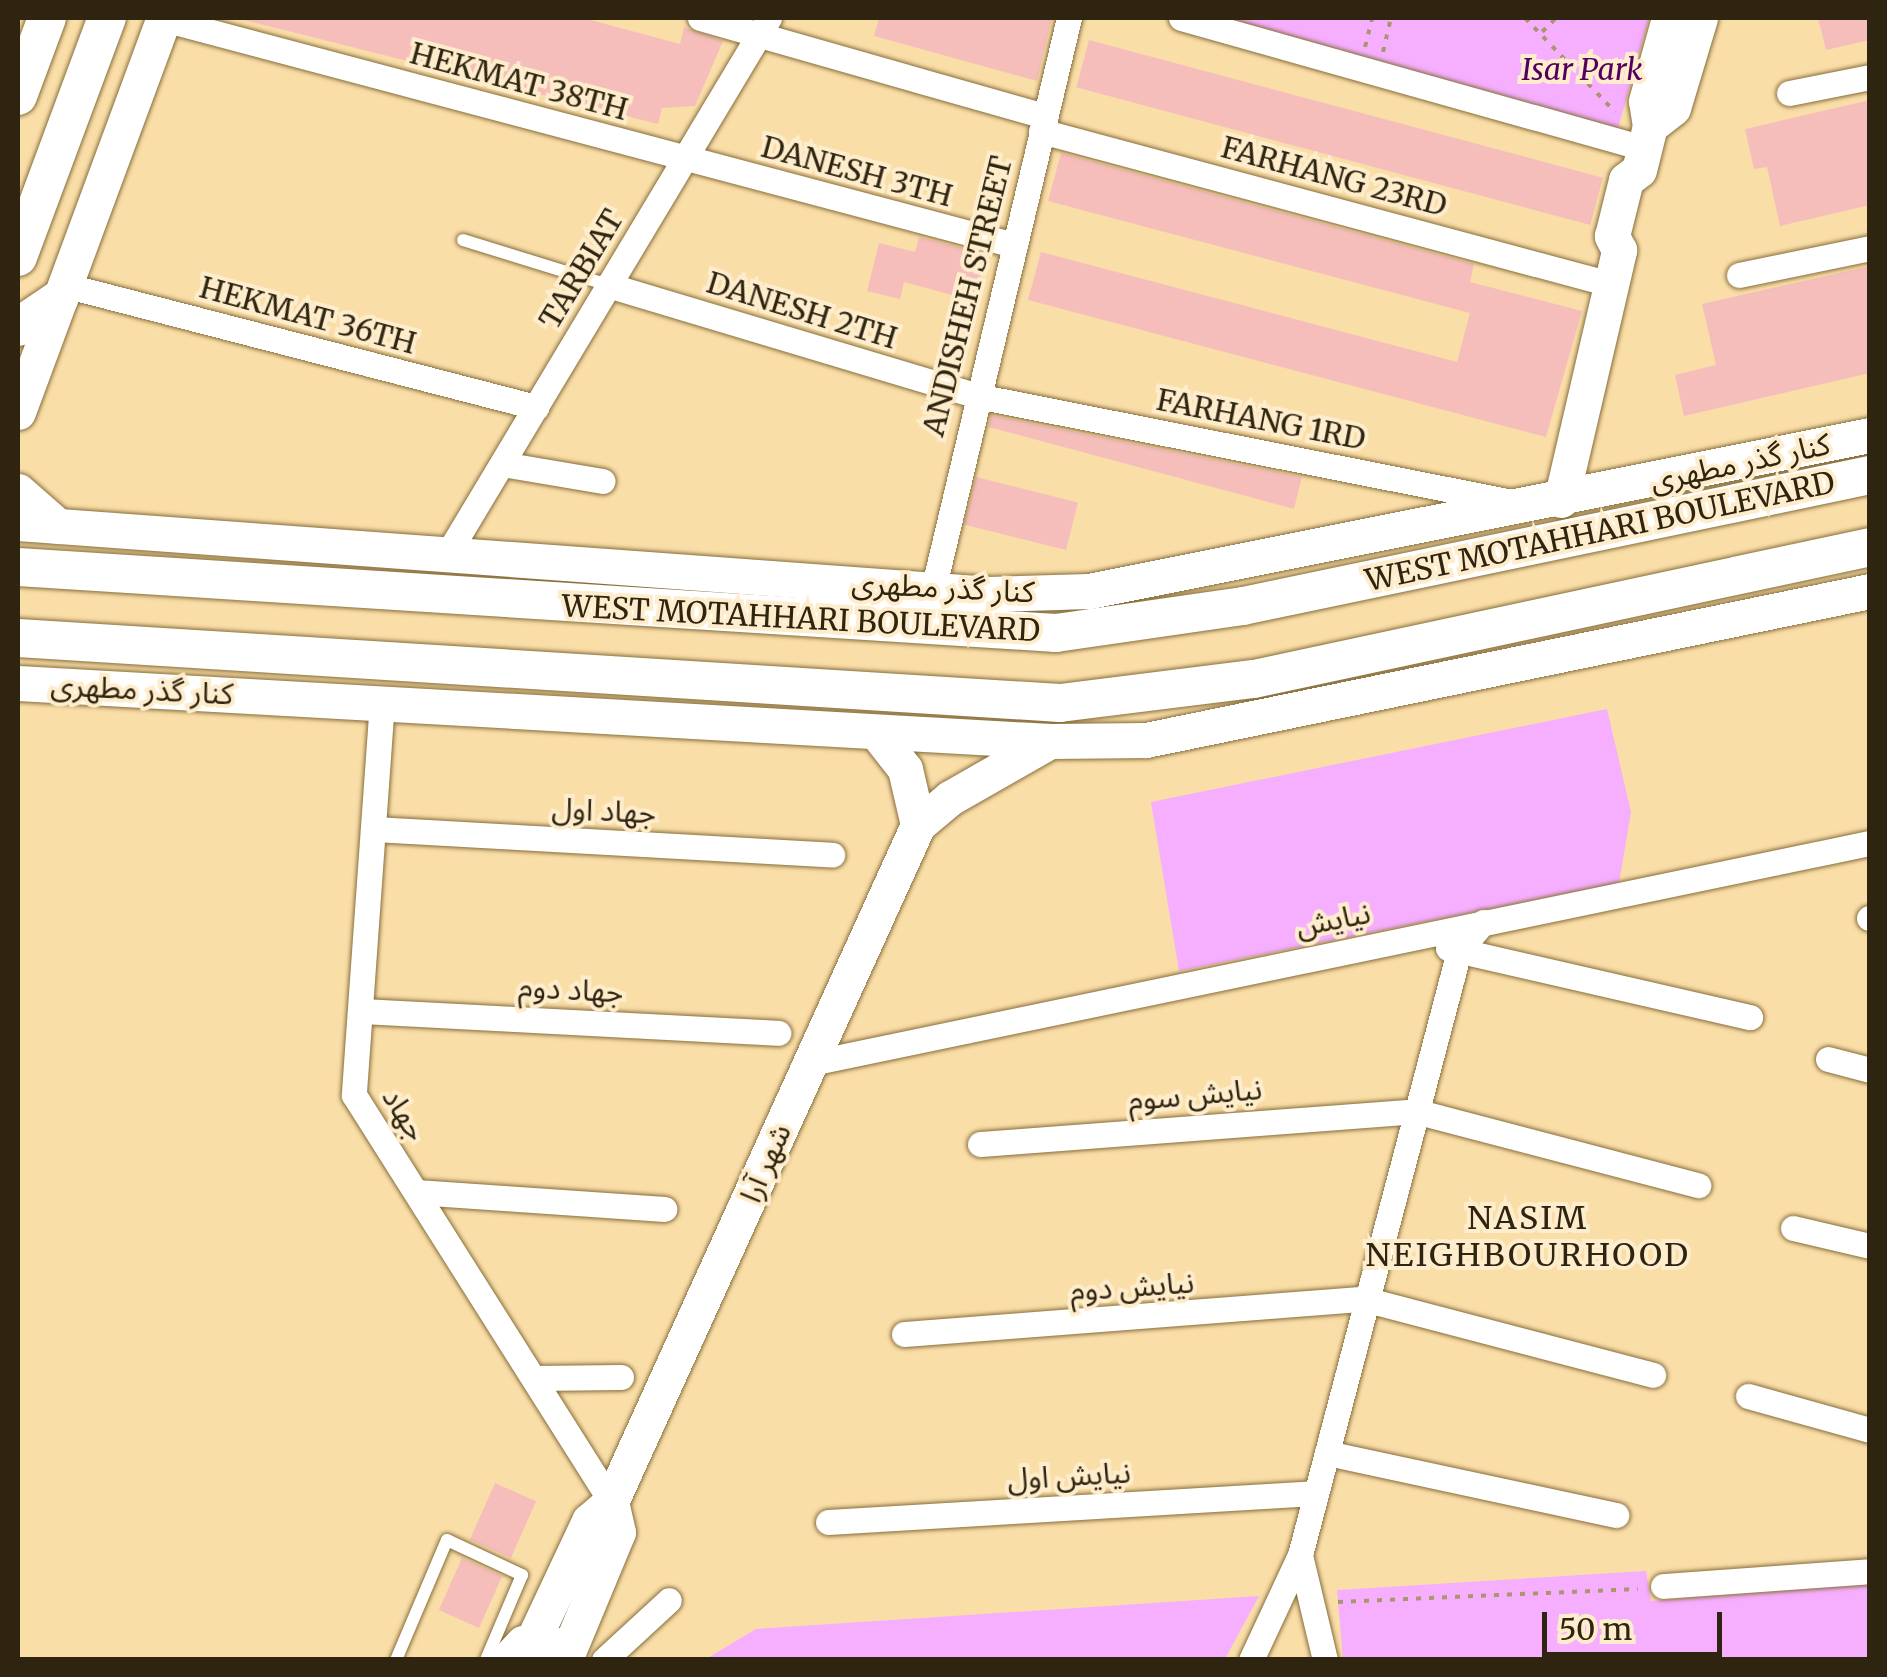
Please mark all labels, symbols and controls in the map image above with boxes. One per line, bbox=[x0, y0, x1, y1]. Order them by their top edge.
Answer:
street label: HEKMAT 38TH bbox=[406, 35, 632, 127]
park label: Isar Park bbox=[1521, 51, 1643, 87]
street label: DANESH 3TH bbox=[758, 128, 956, 214]
street label: FARHANG 23RD bbox=[1217, 129, 1451, 223]
street label: ANDISHEH STREET bbox=[915, 152, 1019, 440]
street label: TARBIAT bbox=[531, 203, 631, 335]
street label: DANESH 2TH bbox=[703, 264, 901, 356]
street label: HEKMAT 36TH bbox=[196, 269, 420, 361]
street label: FARHANG 1RD bbox=[1153, 381, 1369, 457]
street label: کنار گذر مطهری bbox=[1647, 425, 1833, 499]
street label: WEST MOTAHHARI BOULEVARD bbox=[1362, 464, 1838, 598]
street label: کنار گذر مطهری bbox=[851, 564, 1035, 610]
street label: WEST MOTAHHARI BOULEVARD bbox=[561, 587, 1041, 649]
street label: کنار گذر مطهری bbox=[50, 666, 234, 712]
street label: جهاد اول bbox=[551, 789, 657, 831]
street label: نيايش bbox=[1293, 894, 1373, 944]
street label: جهاد دوم bbox=[517, 968, 625, 1010]
street label: نیایش سوم bbox=[1127, 1070, 1263, 1118]
street label: جهاد bbox=[375, 1081, 435, 1147]
street label: شهر آرا bbox=[732, 1118, 798, 1208]
district label: NASIM NEIGHBOURHOOD bbox=[1365, 1200, 1691, 1275]
street label: نیایش دوم bbox=[1069, 1264, 1195, 1308]
street label: نیایش اول bbox=[1006, 1454, 1132, 1496]
scale bar bbox=[1547, 1592, 1727, 1654]
text: 50 m bbox=[1559, 1610, 1632, 1648]

